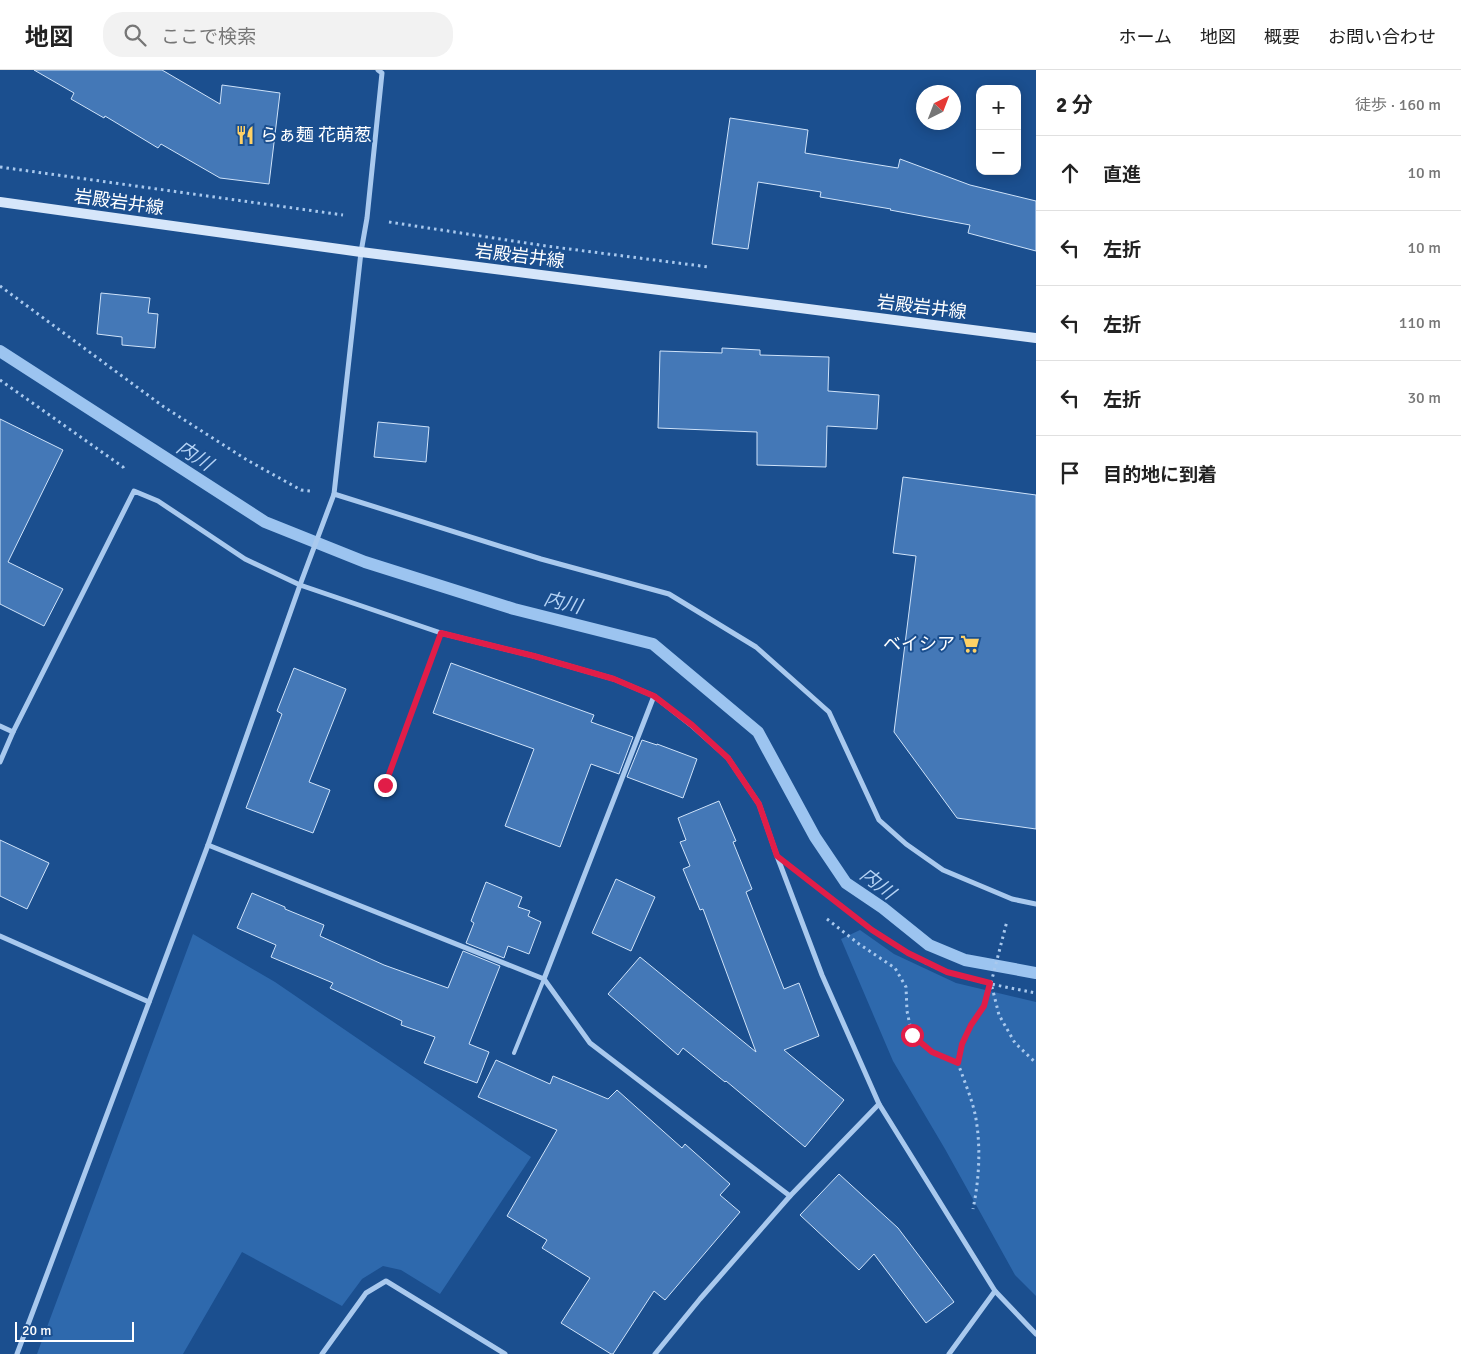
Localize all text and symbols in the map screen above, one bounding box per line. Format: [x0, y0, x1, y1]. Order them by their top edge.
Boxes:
search box [103, 12, 453, 57]
icon: search [121, 21, 149, 49]
text: 地図 [25, 22, 73, 52]
text: ここで検索 [161, 25, 256, 49]
text: ホーム [1119, 26, 1172, 48]
text: 地図 [1200, 26, 1236, 48]
text: 概要 [1264, 26, 1300, 48]
text: お問い合わせ [1328, 26, 1436, 48]
north arrow [916, 85, 961, 130]
map controls [976, 85, 1021, 175]
button: + [976, 85, 1021, 130]
text: 2 分 [1056, 92, 1093, 118]
text: 徒歩 · 160 m [1355, 95, 1441, 115]
restaurant icon: らぁ麺 花萌葱 [234, 124, 256, 146]
place label: らぁ麺 花萌葱 [260, 124, 372, 146]
button: − [976, 130, 1021, 175]
icon: ahead [1056, 159, 1084, 187]
text: 直進 [1103, 163, 1141, 187]
text: 10 m [1407, 163, 1441, 183]
street label: 岩殿岩井線 [73, 185, 165, 219]
icon: left [1056, 234, 1084, 262]
text: 左折 [1103, 238, 1141, 262]
text: 10 m [1407, 238, 1441, 258]
street label: 岩殿岩井線 [474, 240, 566, 272]
street label: 岩殿岩井線 [876, 291, 968, 323]
icon: left [1056, 309, 1084, 337]
text: 左折 [1103, 313, 1141, 337]
text: 110 m [1399, 313, 1441, 333]
icon: left [1056, 384, 1084, 412]
text: 左折 [1103, 388, 1141, 412]
text: 30 m [1407, 388, 1441, 408]
water label: 内川 [172, 435, 219, 477]
icon: arrive [1056, 459, 1084, 487]
text: 目的地に到着 [1103, 463, 1217, 487]
water label: 内川 [541, 587, 586, 620]
place label: ベイシア [883, 633, 955, 655]
supermarket icon: ベイシア [959, 633, 981, 655]
route end [374, 774, 397, 797]
water label: 内川 [855, 863, 901, 906]
route start [901, 1024, 924, 1047]
scale bar [15, 1319, 134, 1342]
text: 20 m [22, 1322, 51, 1339]

